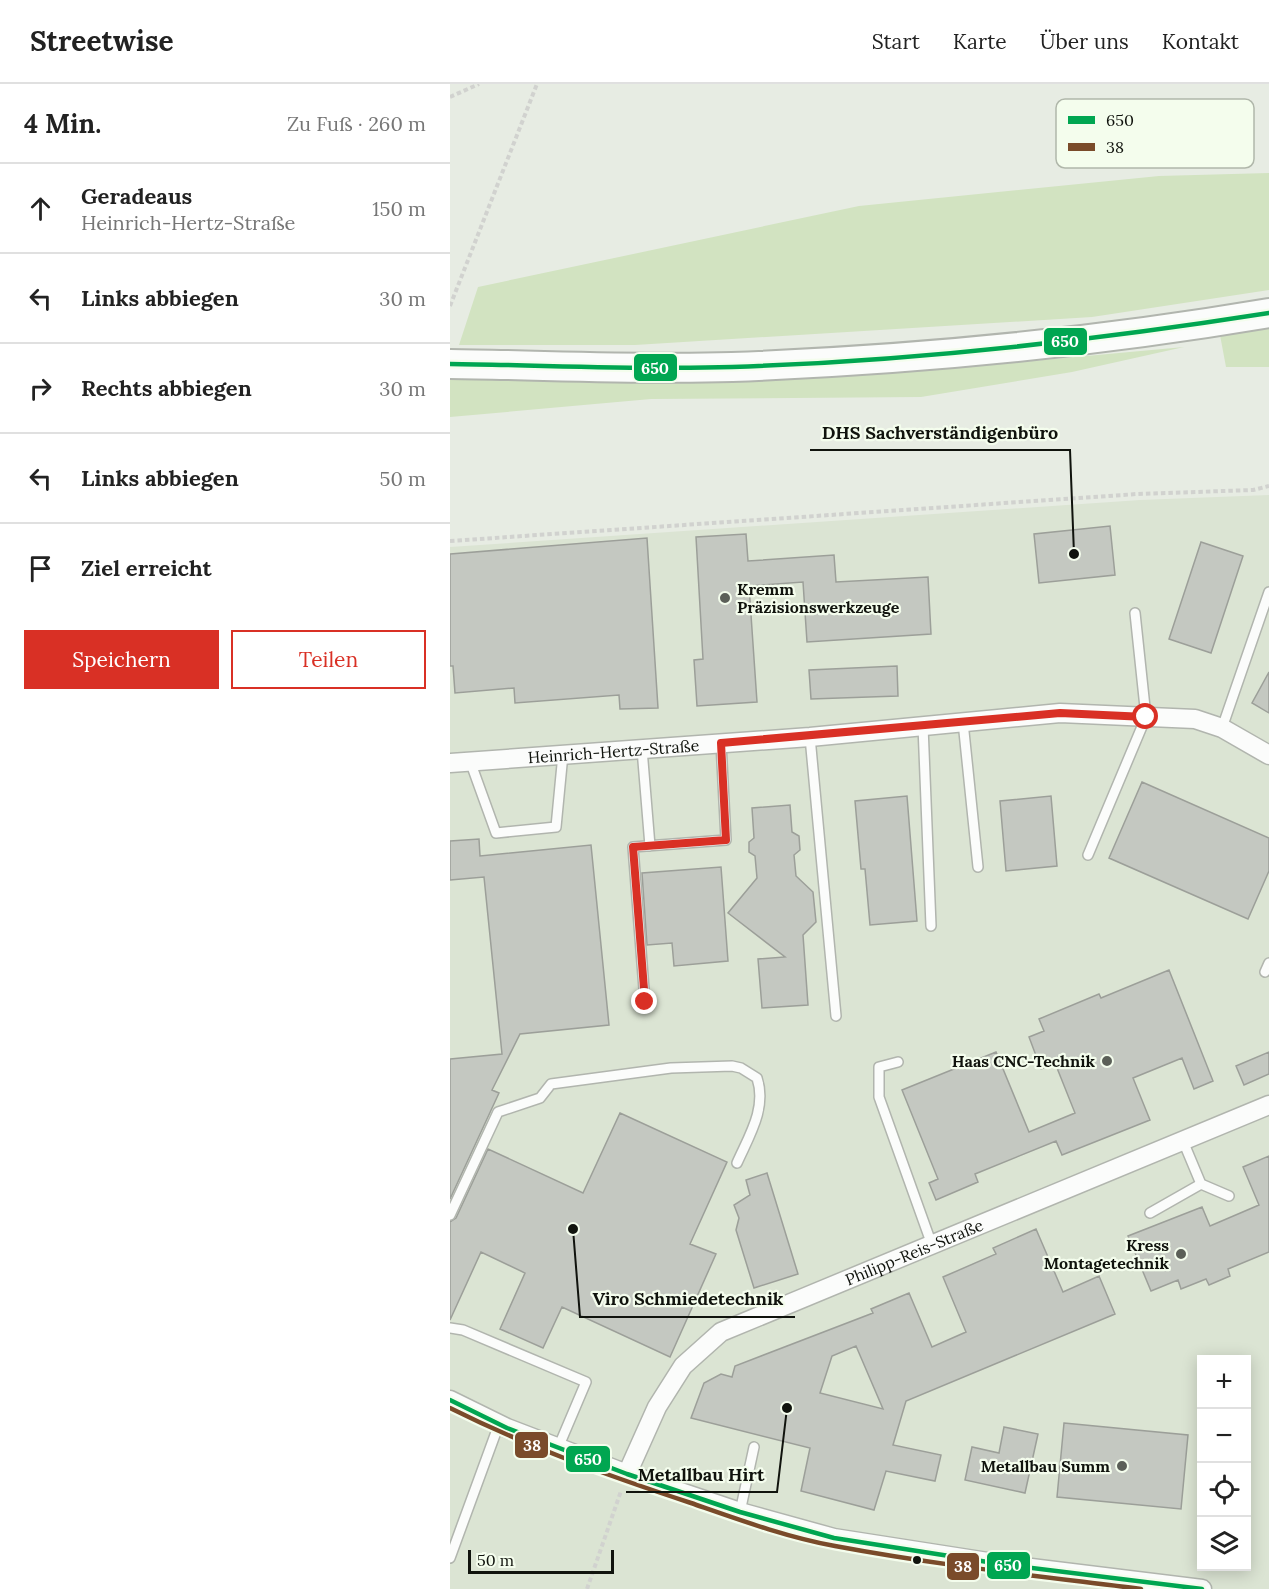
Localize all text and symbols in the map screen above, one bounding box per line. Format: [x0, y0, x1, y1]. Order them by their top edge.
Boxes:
text: Streetwise [30, 23, 174, 59]
text: Start [872, 28, 920, 55]
text: Karte [953, 28, 1007, 55]
text: Über uns [1040, 28, 1129, 55]
text: Kontakt [1162, 28, 1239, 55]
legend [1056, 99, 1254, 168]
text: 4 Min. [24, 107, 101, 140]
text: 650 [1106, 110, 1134, 130]
text: Zu Fuß · 260 m [287, 111, 426, 136]
text: 38 [1106, 137, 1124, 157]
text: Geradeaus [81, 182, 192, 210]
icon: ahead [24, 192, 57, 225]
text: 150 m [372, 196, 426, 221]
text: Heinrich-Hertz-Straße [81, 210, 295, 235]
icon: left [24, 282, 57, 315]
text: Links abbiegen [81, 284, 239, 312]
text: 30 m [379, 286, 426, 311]
line badge: 650 [1043, 327, 1088, 356]
text: 650 [1051, 331, 1079, 351]
line badge: 650 [633, 353, 678, 382]
text: 650 [641, 358, 669, 378]
icon: right [24, 372, 57, 405]
text: Rechts abbiegen [81, 374, 252, 402]
text: 30 m [379, 376, 426, 401]
callout: DHS Sachverständigenbüro [810, 414, 1070, 450]
text: DHS Sachverständigenbüro [822, 421, 1058, 444]
icon: left [24, 462, 57, 495]
text: Links abbiegen [81, 464, 239, 492]
text: 50 m [380, 466, 426, 491]
icon: arrive [24, 552, 57, 585]
text: Ziel erreicht [81, 554, 212, 582]
place label: Kremm Präzisionswerkzeuge [737, 579, 900, 617]
marker: Kremm Präzisionswerkzeuge [718, 591, 732, 605]
button: Speichern [24, 630, 219, 689]
button: Teilen [231, 630, 426, 689]
route start [1132, 703, 1158, 729]
street label: Heinrich-Hertz-Straße [527, 735, 700, 767]
route end [631, 988, 657, 1014]
place label: Haas CNC-Technik [952, 1051, 1095, 1071]
marker: Haas CNC-Technik [1100, 1054, 1114, 1068]
street label: Philipp-Reis-Straße [842, 1214, 986, 1289]
place label: Kress Montagetechnik [1044, 1235, 1169, 1273]
marker: Kress Montagetechnik [1174, 1247, 1188, 1261]
callout: Viro Schmiedetechnik [580, 1281, 795, 1317]
text: Viro Schmiedetechnik [592, 1287, 784, 1310]
map controls [1197, 1355, 1251, 1571]
button: + [1197, 1355, 1251, 1409]
button: − [1197, 1409, 1251, 1463]
line badge: 38 [514, 1431, 549, 1459]
text: 38 [523, 1435, 541, 1455]
line badge: 650 [565, 1445, 611, 1473]
text: 650 [574, 1449, 602, 1469]
callout: Metallbau Hirt [626, 1456, 777, 1492]
place label: Metallbau Summ [981, 1456, 1110, 1476]
marker: Metallbau Summ [1115, 1459, 1129, 1473]
text: Metallbau Hirt [638, 1463, 765, 1486]
button: locate [1197, 1463, 1251, 1517]
button: layers [1197, 1517, 1251, 1571]
scale bar [468, 1547, 614, 1574]
text: 50 m [477, 1550, 514, 1570]
line badge: 650 [986, 1551, 1031, 1580]
line badge: 38 [946, 1552, 980, 1581]
unlabelled marker [911, 1554, 923, 1566]
text: 650 [994, 1555, 1022, 1575]
text: 38 [954, 1556, 972, 1576]

